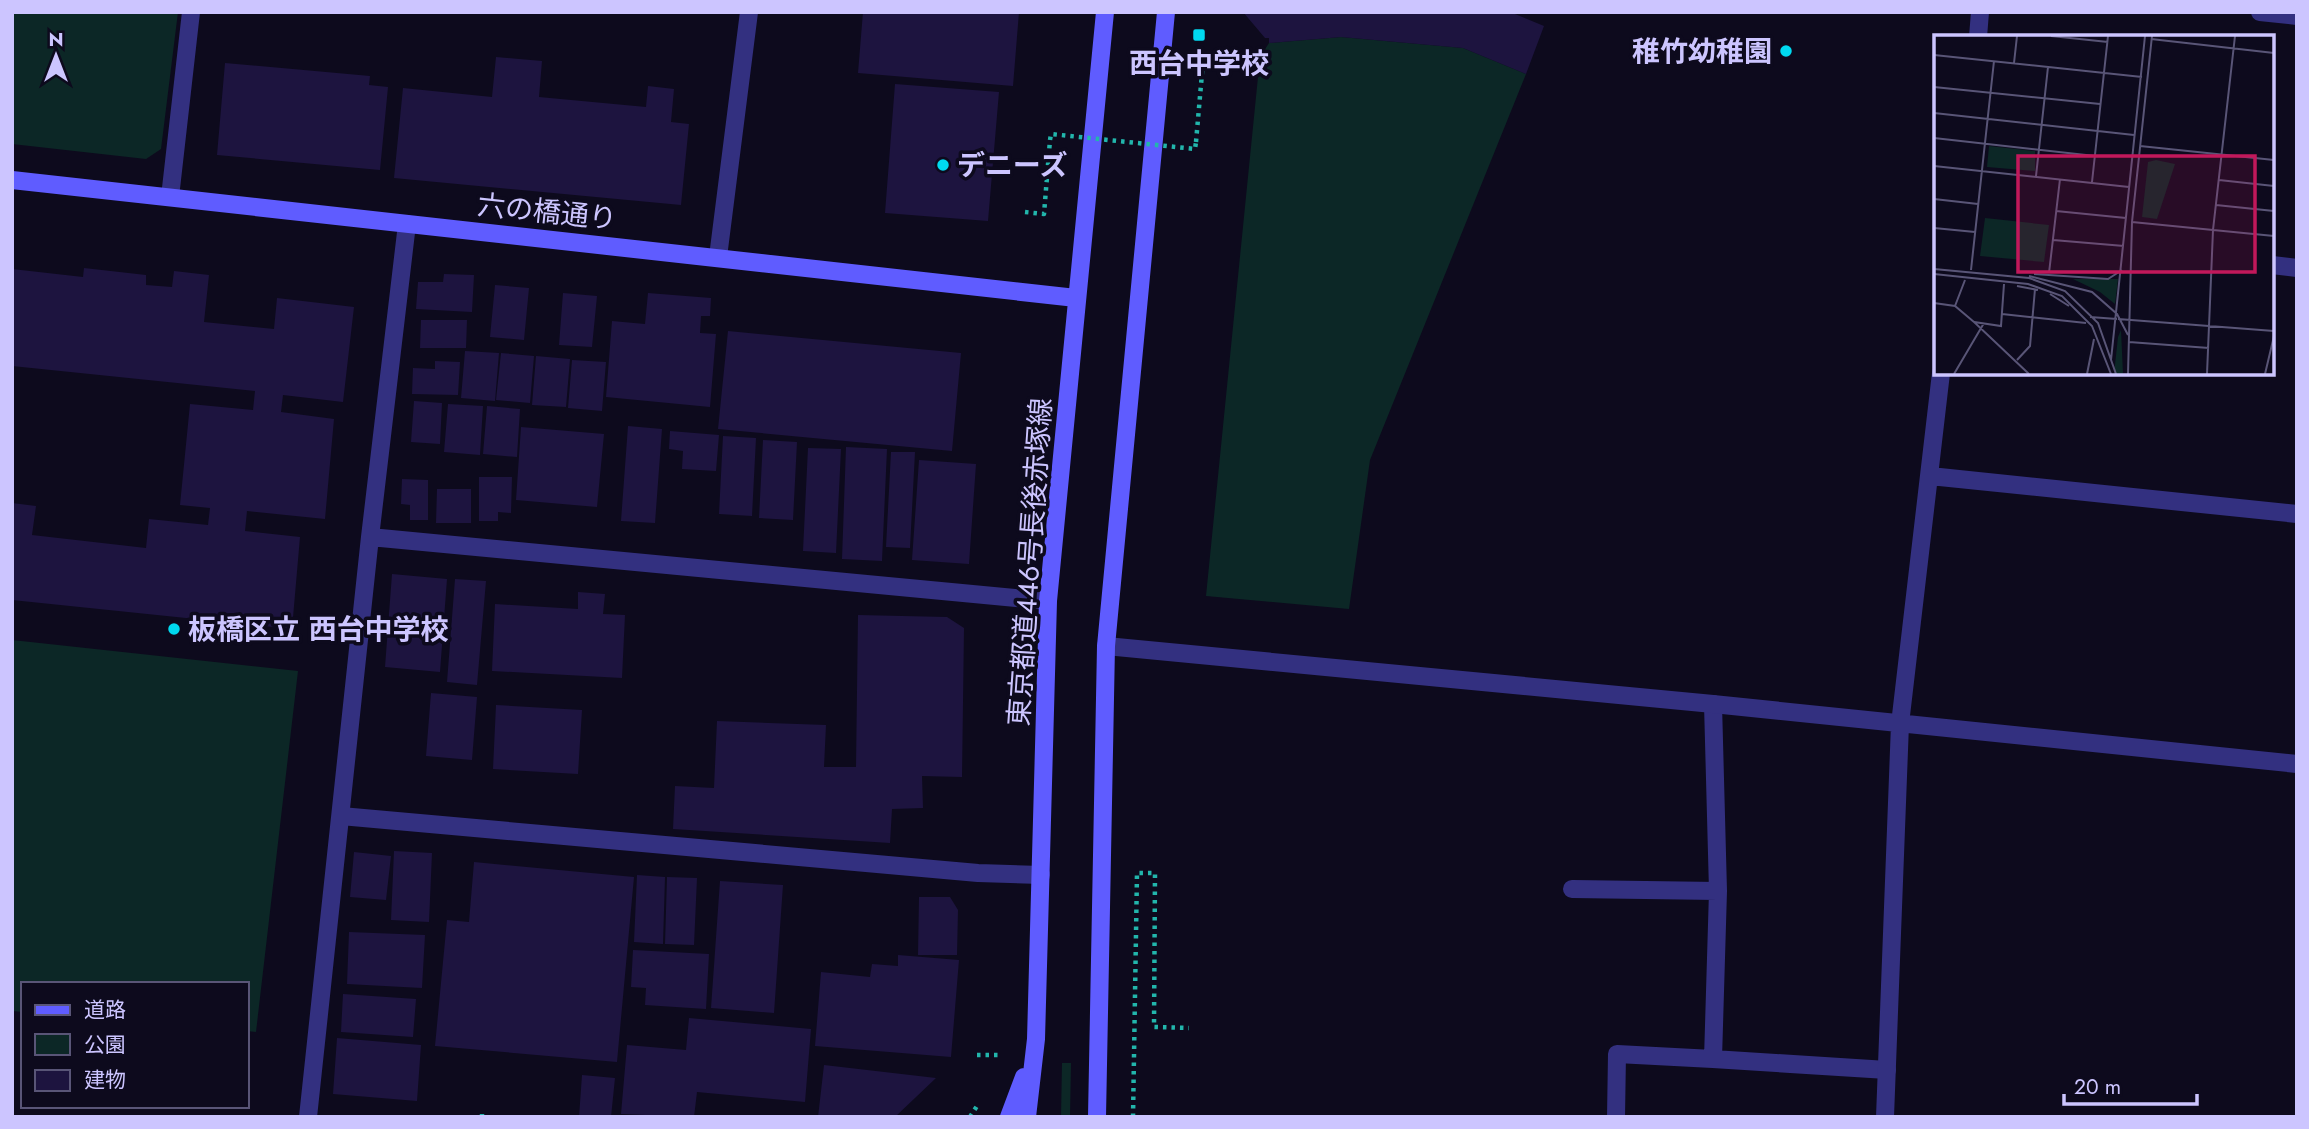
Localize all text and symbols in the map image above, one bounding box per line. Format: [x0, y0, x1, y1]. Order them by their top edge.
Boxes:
north arrow [21, 21, 91, 91]
text: N [48, 26, 64, 53]
marker: 西台中学校 [1191, 27, 1207, 43]
place label: 稚竹幼稚園 [1632, 31, 1772, 72]
inset map [1934, 35, 2274, 374]
place label: 西台中学校 [1129, 43, 1269, 84]
marker: 稚竹幼稚園 [1778, 43, 1794, 59]
place label: デニーズ [957, 145, 1068, 186]
marker: デニーズ [935, 157, 951, 173]
street label: 六の橋通り [475, 184, 619, 240]
street label: 東京都道446号長後赤塚線 [998, 397, 1062, 727]
place label: 板橋区立 西台中学校 [188, 609, 448, 650]
marker: 板橋区立 西台中学校 [166, 621, 182, 637]
legend [21, 982, 248, 1108]
text: 道路 [84, 995, 126, 1025]
text: 公園 [84, 1030, 126, 1060]
scale bar [2064, 1062, 2197, 1106]
text: 建物 [84, 1065, 126, 1095]
text: 20 m [2074, 1072, 2121, 1102]

